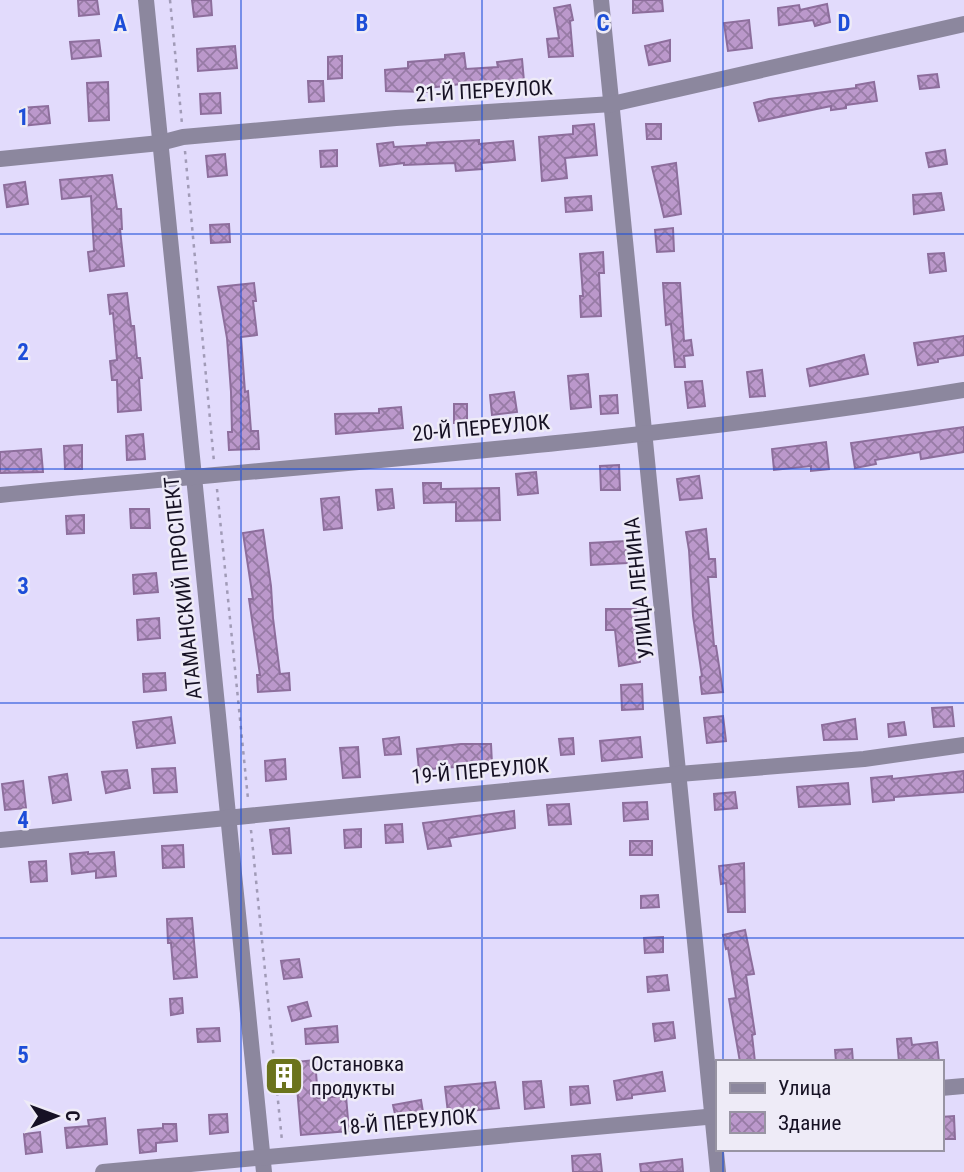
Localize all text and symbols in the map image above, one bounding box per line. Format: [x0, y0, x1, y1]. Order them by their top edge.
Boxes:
text: A [113, 10, 127, 37]
text: B [356, 10, 368, 37]
text: C [596, 10, 610, 37]
text: D [838, 10, 851, 37]
street label: 21-Й ПЕРЕУЛОК [415, 75, 554, 107]
text: 1 [17, 104, 29, 131]
text: 2 [17, 339, 29, 366]
street label: 20-Й ПЕРЕУЛОК [411, 410, 551, 446]
street label: АТАМАНСКИЙ ПРОСПЕКТ [159, 475, 207, 701]
street label: УЛИЦА ЛЕНИНА [620, 516, 658, 660]
text: 3 [17, 573, 29, 600]
street label: 19-Й ПЕРЕУЛОК [410, 753, 550, 789]
text: 4 [17, 807, 29, 834]
text: 5 [17, 1042, 29, 1069]
place label: Остановка продукты [311, 1052, 404, 1100]
building icon: Остановка продукты [263, 1055, 305, 1097]
legend [716, 1060, 943, 1151]
text: Улица [778, 1076, 831, 1100]
north arrow [21, 1081, 91, 1151]
street label: 18-Й ПЕРЕУЛОК [338, 1104, 478, 1140]
text: С [61, 1110, 84, 1121]
text: Здание [778, 1111, 842, 1135]

